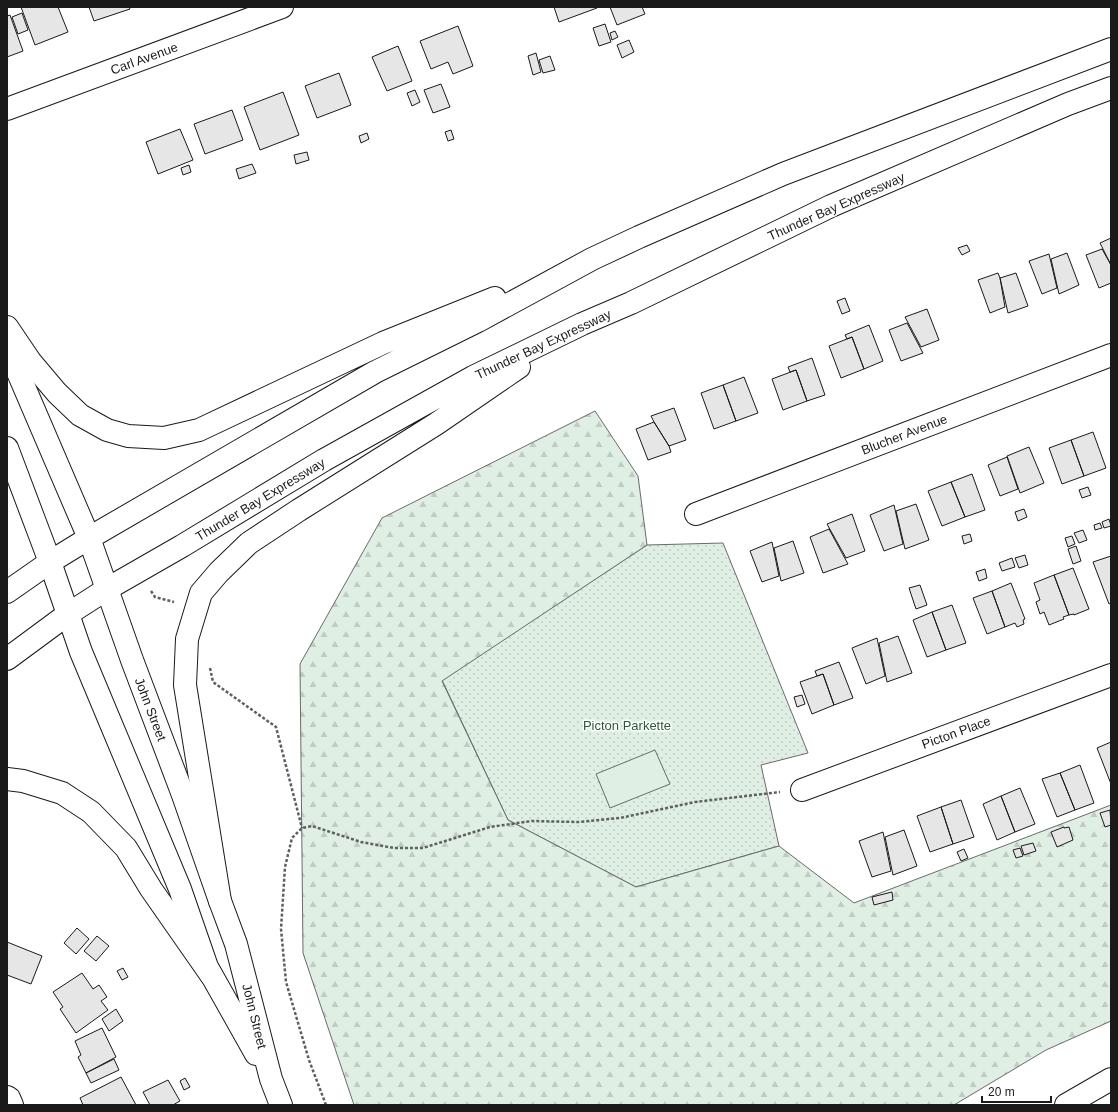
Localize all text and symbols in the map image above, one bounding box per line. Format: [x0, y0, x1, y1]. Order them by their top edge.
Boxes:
street label: Carl Avenue [108, 39, 180, 78]
street label: Thunder Bay Expressway [765, 169, 907, 243]
street label: Thunder Bay Expressway [473, 306, 614, 383]
street label: Blucher Avenue [859, 411, 949, 458]
street label: Thunder Bay Expressway [193, 455, 328, 544]
street label: John Street [132, 675, 170, 743]
street label: Picton Place [920, 713, 993, 752]
park label: Picton Parkette [583, 718, 671, 733]
street label: John Street [239, 982, 270, 1051]
scale bar [982, 1078, 1051, 1104]
text: 20 m [988, 1085, 1015, 1099]

